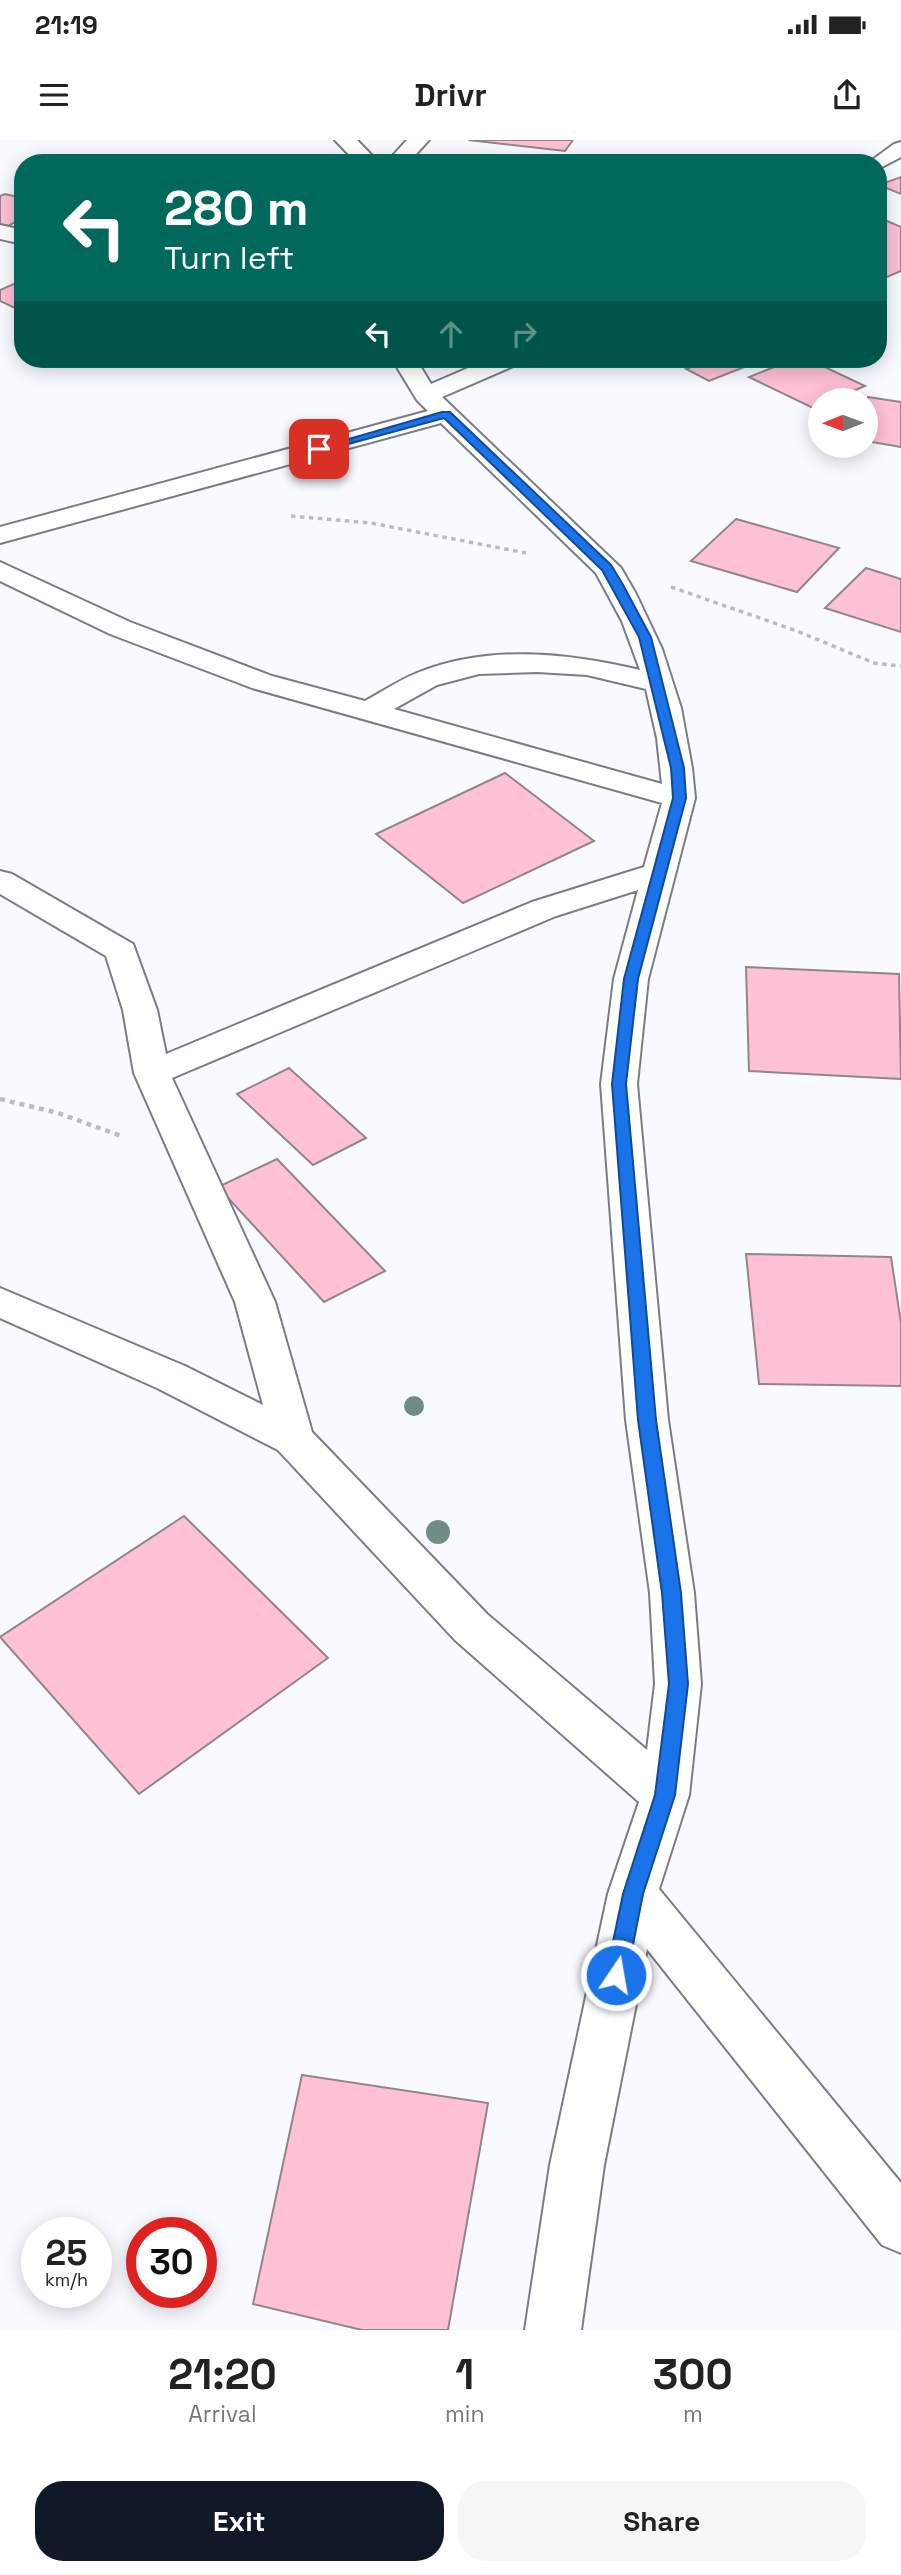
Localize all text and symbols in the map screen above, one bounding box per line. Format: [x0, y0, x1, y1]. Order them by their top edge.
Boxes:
text: 21:19 [35, 8, 98, 42]
text: Drivr [414, 75, 487, 115]
icon: menu [35, 76, 73, 114]
icon: share [828, 76, 866, 114]
text: 280 m [164, 177, 309, 239]
icon: left [49, 182, 140, 273]
text: Turn left [164, 238, 294, 278]
icon: left [359, 315, 397, 353]
icon: ahead [432, 315, 470, 353]
icon: right [505, 315, 543, 353]
north arrow [808, 388, 878, 458]
map controls [808, 388, 878, 458]
pin [289, 419, 349, 479]
icon: arrive [300, 430, 338, 468]
position arrow [579, 1938, 653, 2012]
speed limit sign: 30 [126, 2217, 217, 2308]
text: 25 [46, 2231, 87, 2275]
text: km/h [45, 2268, 88, 2291]
text: 21:20 [168, 2348, 277, 2401]
text: 1 [455, 2348, 474, 2401]
text: 300 [653, 2348, 733, 2401]
text: Arrival [188, 2399, 257, 2429]
text: min [445, 2399, 485, 2429]
text: m [683, 2399, 703, 2429]
button: Exit [35, 2481, 444, 2561]
button: Share [458, 2481, 866, 2561]

